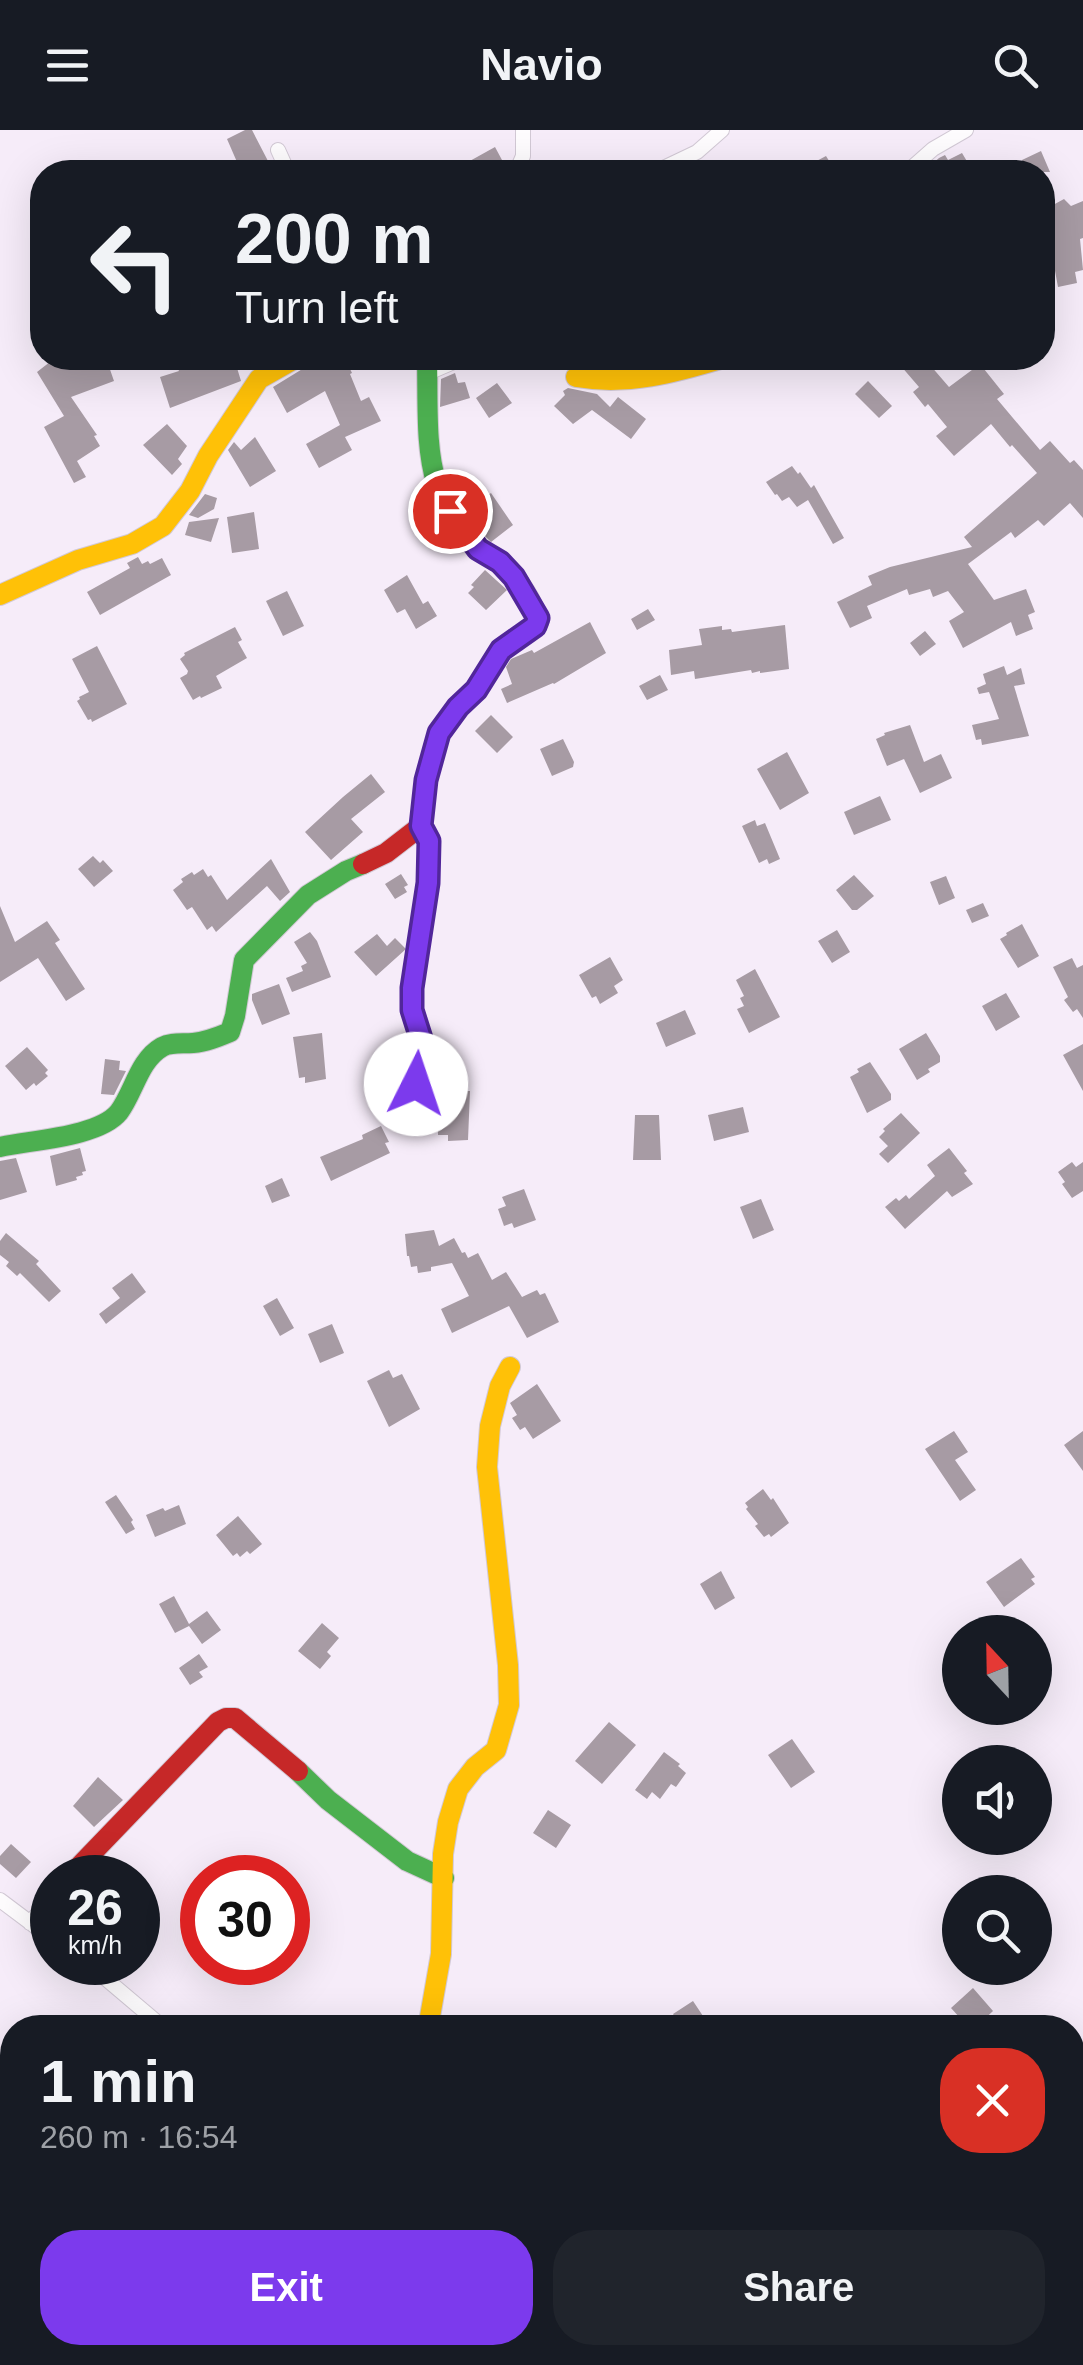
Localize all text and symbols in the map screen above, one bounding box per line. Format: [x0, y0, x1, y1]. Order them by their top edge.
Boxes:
icon: menu [40, 38, 95, 93]
icon: search [988, 38, 1043, 93]
text: Navio [480, 39, 603, 90]
icon: left [70, 200, 200, 330]
text: 200 m [235, 200, 433, 278]
text: Turn left [235, 282, 398, 333]
pin [408, 469, 493, 554]
icon: arrive [423, 484, 478, 539]
position arrow [364, 1032, 468, 1136]
north arrow [942, 1615, 1052, 1725]
map controls [942, 1615, 1052, 1985]
button: sound [942, 1745, 1052, 1855]
speed limit sign: 30 [180, 1855, 310, 1985]
button: search [942, 1875, 1052, 1985]
text: 26 [67, 1880, 123, 1936]
text: km/h [68, 1931, 122, 1959]
text: 1 min [40, 2048, 197, 2115]
button: close [940, 2048, 1045, 2153]
text: 260 m · 16:54 [40, 2119, 237, 2155]
button: Exit [40, 2230, 533, 2345]
button: Share [553, 2230, 1045, 2345]

